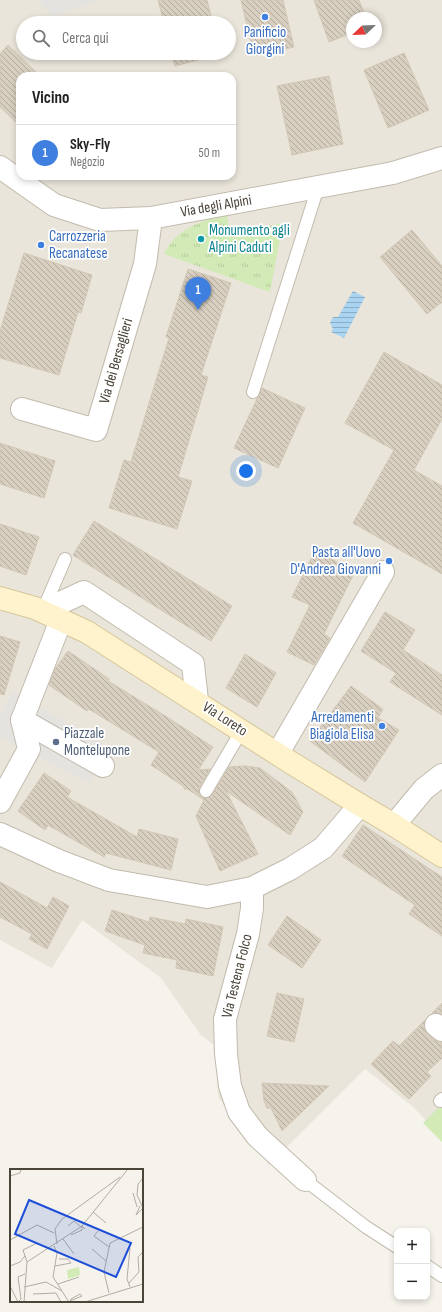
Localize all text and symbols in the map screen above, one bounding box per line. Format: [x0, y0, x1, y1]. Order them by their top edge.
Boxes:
marker: Panificio Giorgini [260, 12, 270, 22]
north arrow [346, 12, 382, 48]
search box [16, 16, 236, 60]
place label: Panificio Giorgini [244, 23, 286, 59]
icon: search [30, 27, 52, 49]
text: Cerca qui [62, 29, 109, 48]
text: Vicino [32, 88, 69, 108]
text: Sky-Fly [70, 135, 110, 154]
text: 1 [42, 145, 48, 161]
text: 50 m [199, 145, 220, 161]
text: Negozio [70, 154, 105, 170]
street label: Via degli Alpini [179, 190, 253, 222]
place label: Monumento agli Alpini Caduti [208, 221, 290, 257]
place label: Carrozzeria Recanatese [49, 227, 107, 263]
marker: Monumento agli Alpini Caduti [196, 234, 206, 244]
marker: Carrozzeria Recanatese [36, 240, 46, 250]
pin: 1 [185, 277, 211, 310]
street label: Via dei Bersaglieri [95, 316, 137, 406]
your location [236, 461, 256, 481]
place label: Pasta all'Uovo D'Andrea Giovanni [290, 543, 381, 579]
marker: Pasta all'Uovo D'Andrea Giovanni [384, 556, 394, 566]
street label: Via Loreto [199, 697, 251, 741]
place label: Arredamenti Biagiola Elisa [310, 708, 374, 744]
marker: Arredamenti Biagiola Elisa [377, 721, 387, 731]
place label: Piazzale Montelupone [64, 724, 130, 760]
marker: Piazzale Montelupone [51, 737, 61, 747]
street label: Via Testena Folco [217, 932, 257, 1020]
inset map [10, 1169, 143, 1302]
map controls [394, 1228, 430, 1300]
button: + [394, 1228, 430, 1264]
button: − [394, 1264, 430, 1300]

